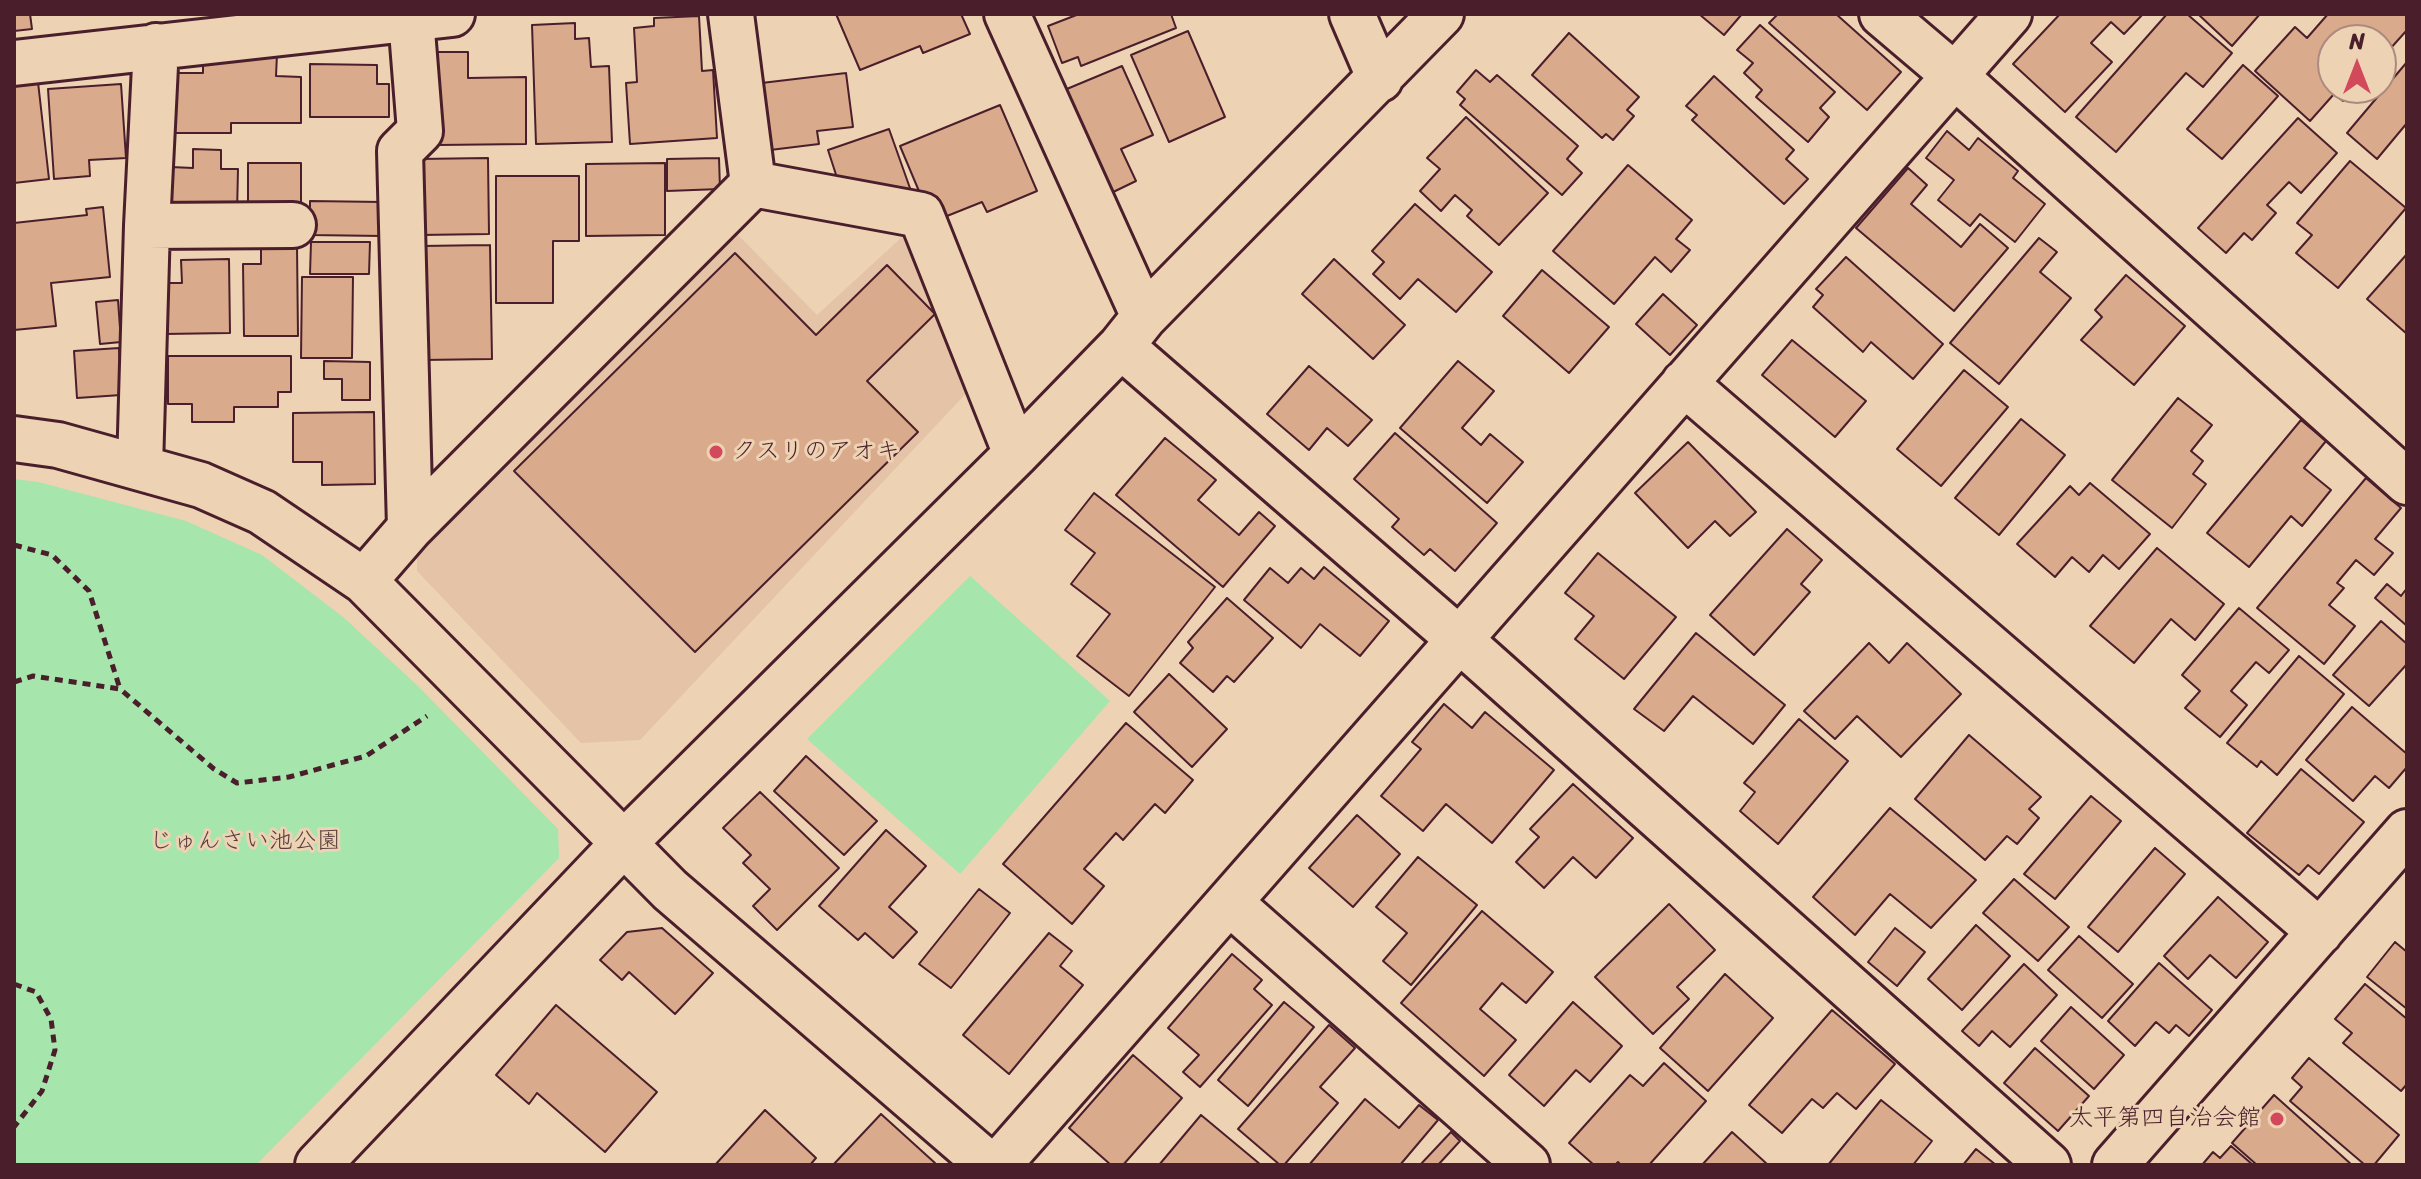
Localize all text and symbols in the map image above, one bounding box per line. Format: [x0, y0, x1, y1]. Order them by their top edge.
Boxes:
text: N [2349, 22, 2365, 61]
north arrow [2317, 24, 2397, 104]
place label: クスリのアオキ [732, 438, 900, 466]
marker: クスリのアオキ [707, 443, 725, 461]
park label: じゅんさい池公園 [149, 828, 341, 856]
place label: 太平第四自治会館 [2069, 1105, 2261, 1133]
marker: 太平第四自治会館 [2268, 1110, 2286, 1128]

